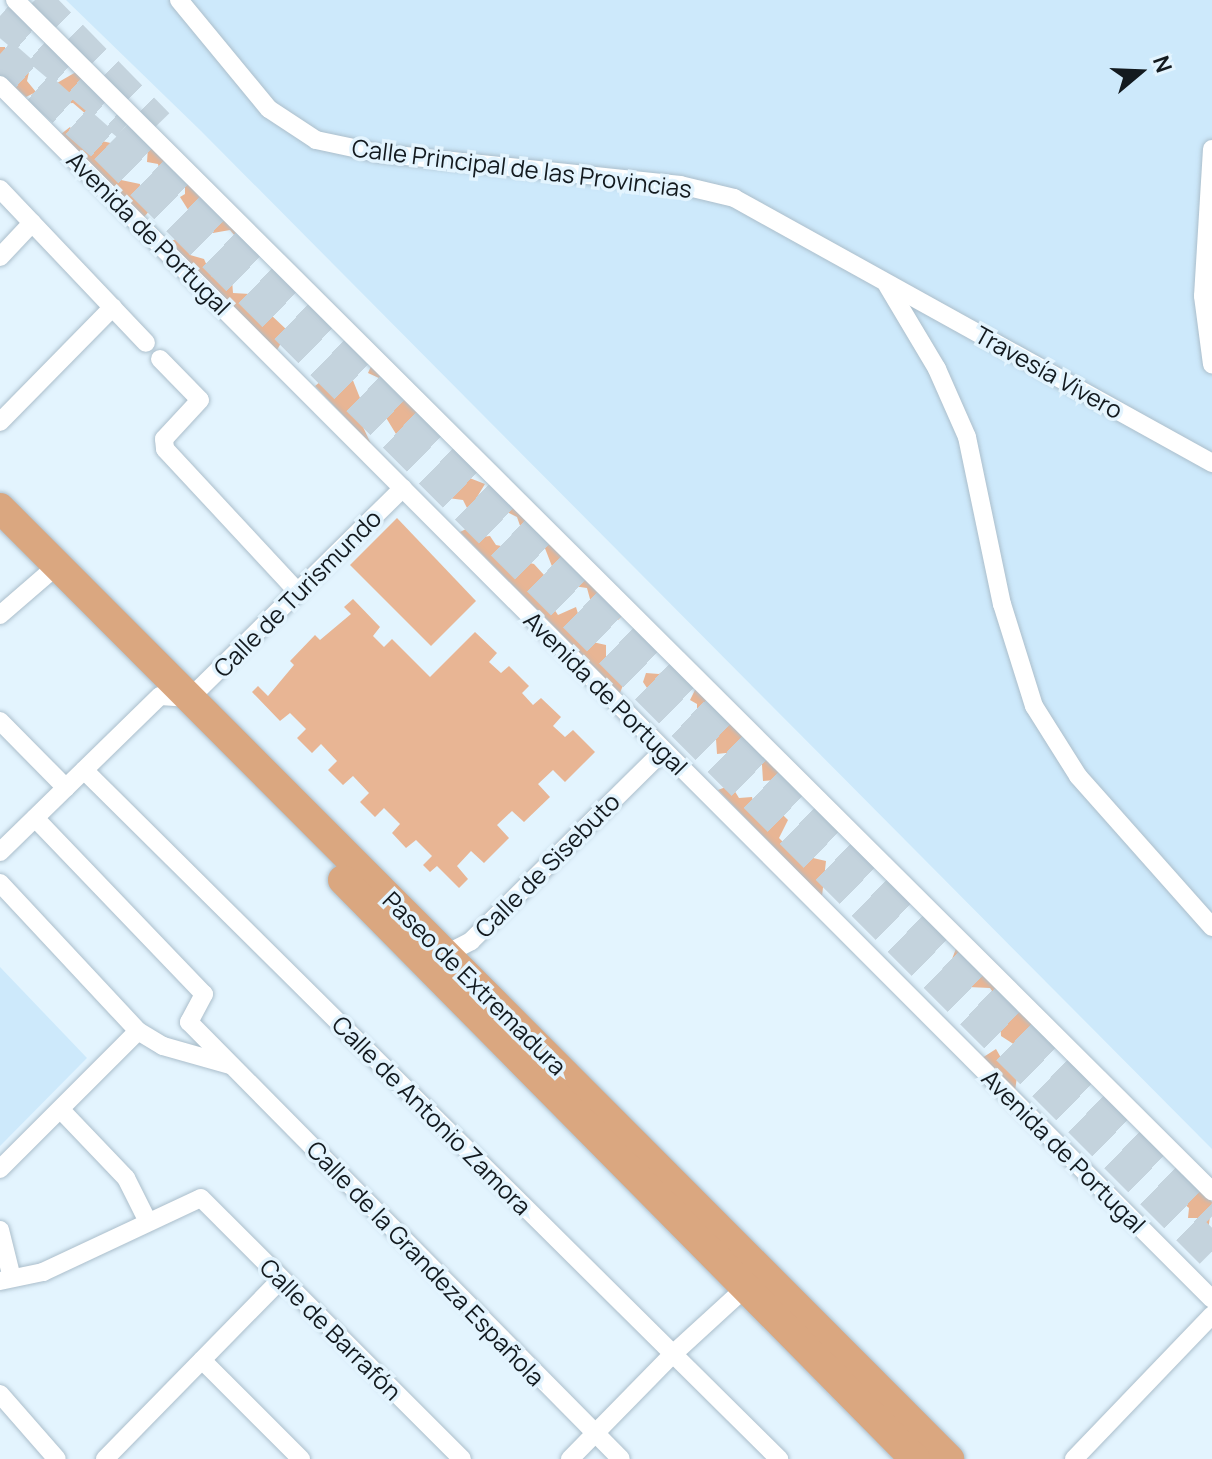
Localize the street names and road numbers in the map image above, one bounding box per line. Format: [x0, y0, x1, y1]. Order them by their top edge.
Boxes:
street label: Calle Principal de las Provincias [350, 133, 694, 203]
street label: Avenida de Portugal [61, 145, 237, 321]
street label: Travesía Vivero [970, 320, 1128, 424]
street label: Calle de Turismundo [207, 503, 387, 683]
street label: Avenida de Portugal [518, 605, 694, 781]
street label: Calle de Sisebuto [469, 787, 625, 943]
street label: Paseo de Extremadura [377, 885, 573, 1081]
street label: Calle de Antonio Zamora [327, 1010, 537, 1220]
street label: Avenida de Portugal [976, 1063, 1152, 1239]
street label: Calle de la Grandeza Española [301, 1134, 551, 1392]
street label: Calle de Barrafón [254, 1252, 408, 1406]

